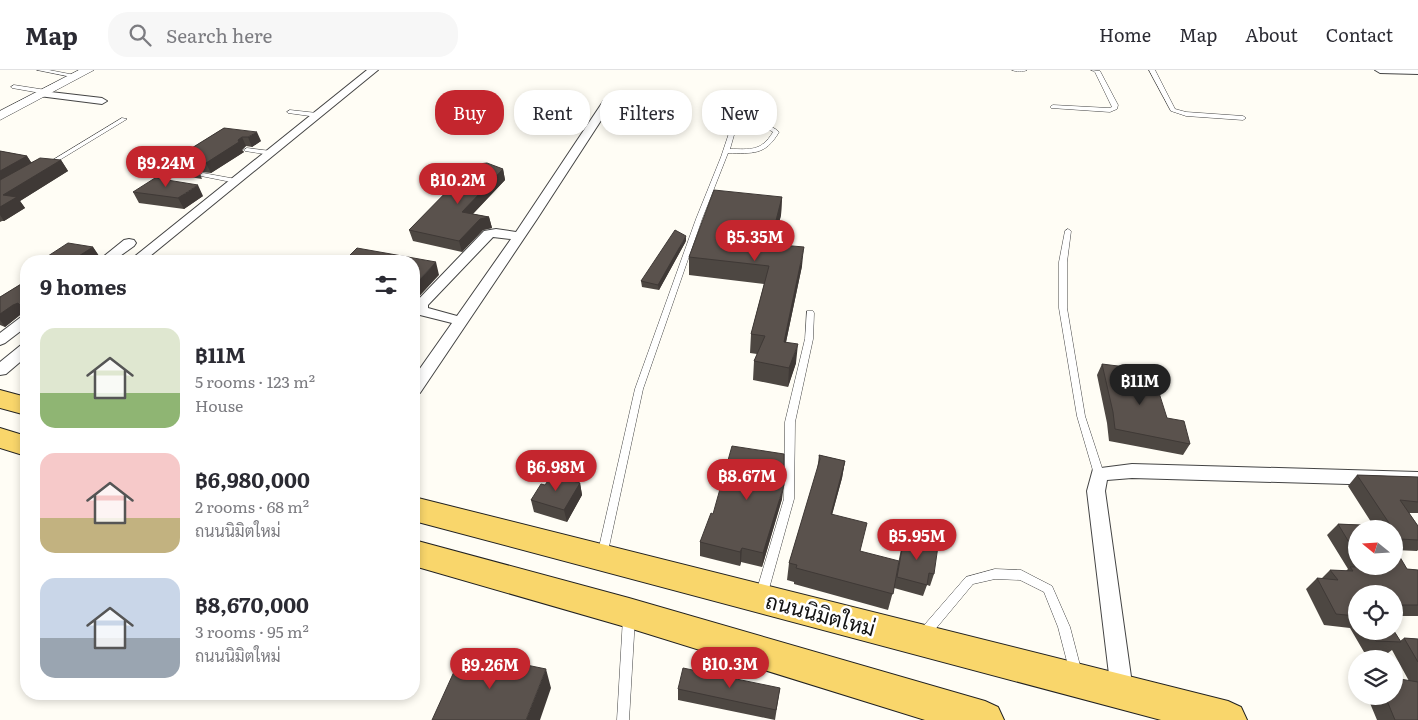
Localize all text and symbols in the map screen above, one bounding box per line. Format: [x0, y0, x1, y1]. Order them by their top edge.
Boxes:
search box [108, 12, 458, 57]
text: Map [25, 17, 78, 52]
icon: search [126, 21, 154, 49]
text: Search here [166, 21, 272, 49]
text: Home [1099, 21, 1151, 48]
text: Map [1179, 21, 1217, 48]
text: About [1245, 21, 1298, 48]
text: Contact [1326, 21, 1393, 48]
chip: Buy [435, 90, 504, 135]
chip: Rent [514, 90, 590, 135]
chip: Filters [600, 90, 692, 135]
chip: New [702, 90, 777, 135]
pin: ฿9.24M [125, 146, 207, 188]
text: ฿9.24M [137, 150, 195, 174]
pin: ฿10.2M [417, 162, 499, 205]
text: ฿10.2M [430, 167, 486, 191]
pin: ฿5.35M [714, 220, 796, 262]
text: ฿5.35M [727, 224, 783, 248]
text: 9 homes [40, 270, 127, 301]
icon: filters [372, 271, 400, 299]
text: ฿11M [195, 338, 246, 369]
icon: home [80, 348, 140, 408]
pin: ฿11M [1110, 364, 1170, 406]
text: ฿11M [1121, 368, 1159, 392]
text: 5 rooms · 123 m² [195, 369, 315, 393]
text: House [195, 393, 243, 417]
pin: ฿6.98M [515, 450, 597, 492]
text: ฿6.98M [527, 454, 585, 478]
pin: ฿8.67M [706, 458, 788, 501]
text: ฿6,980,000 [195, 463, 310, 494]
text: ฿8.67M [718, 463, 776, 487]
icon: home [80, 473, 140, 533]
text: 2 rooms · 68 m² [195, 494, 309, 518]
text: ถนนนิมิตใหม่ [195, 518, 280, 542]
pin: ฿5.95M [876, 518, 958, 561]
north arrow [1348, 520, 1402, 575]
map controls [1348, 520, 1403, 705]
text: ฿5.95M [888, 523, 946, 547]
street label: ถนนนิมิตใหม่ [763, 584, 879, 642]
button: locate [1348, 585, 1403, 640]
text: ฿8,670,000 [195, 588, 309, 619]
icon: home [80, 598, 140, 658]
text: 3 rooms · 95 m² [195, 619, 309, 643]
text: ถนนนิมิตใหม่ [195, 643, 280, 667]
pin: ฿10.3M [689, 646, 771, 689]
pin: ฿9.26M [449, 648, 531, 690]
button: layers [1348, 650, 1403, 705]
text: ฿10.3M [702, 651, 758, 675]
text: ฿9.26M [461, 652, 519, 676]

